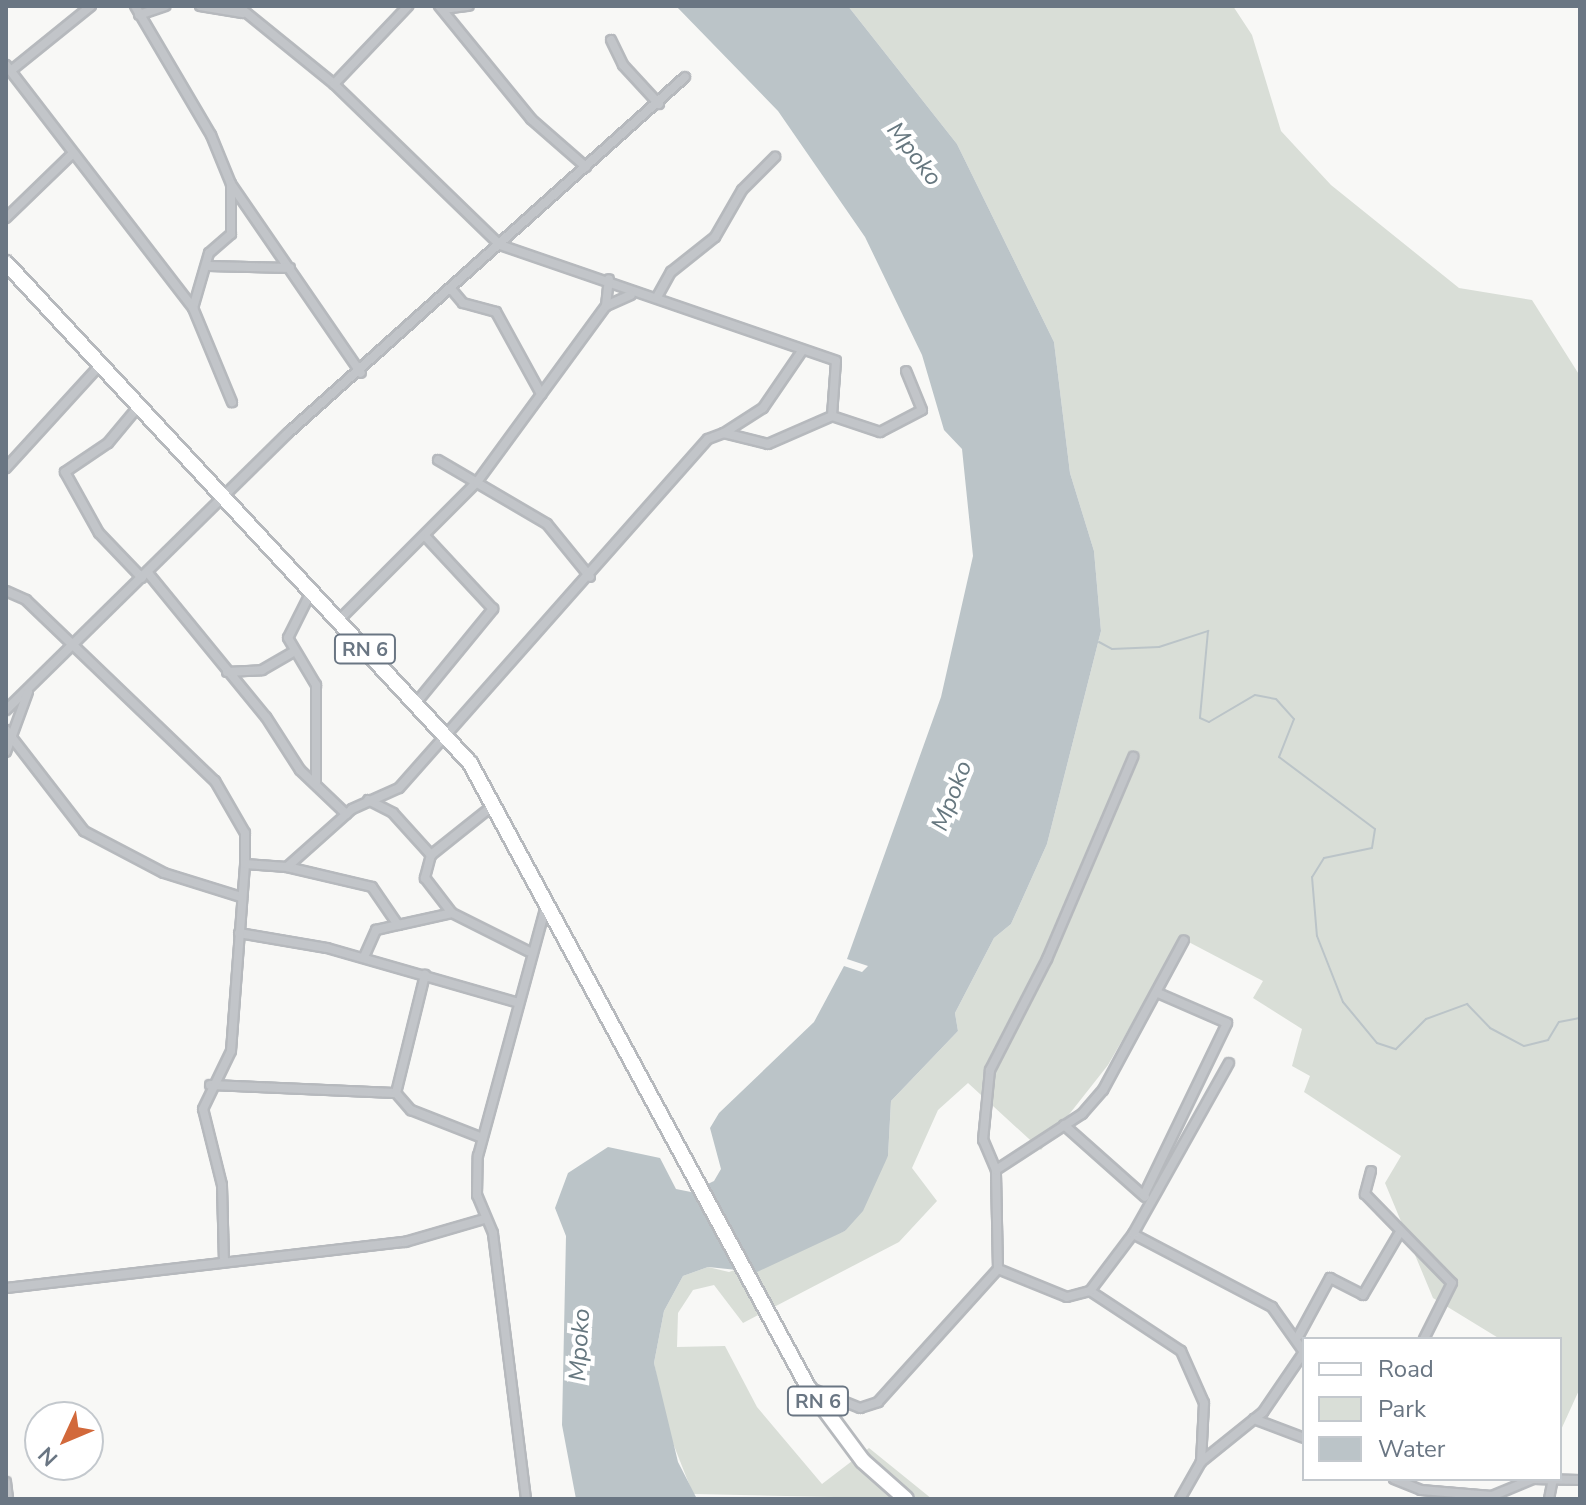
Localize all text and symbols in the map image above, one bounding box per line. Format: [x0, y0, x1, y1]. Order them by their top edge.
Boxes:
water label: Mpoko [880, 116, 948, 192]
road number: RN 6 [333, 633, 397, 665]
water label: Mpoko [925, 757, 979, 835]
water label: Mpoko [564, 1308, 596, 1382]
legend [1302, 1337, 1562, 1481]
text: Road [1378, 1353, 1434, 1385]
road number: RN 6 [786, 1385, 850, 1417]
text: Park [1378, 1393, 1426, 1425]
north arrow [24, 1401, 104, 1481]
text: Water [1378, 1433, 1445, 1465]
text: N [32, 1440, 65, 1473]

